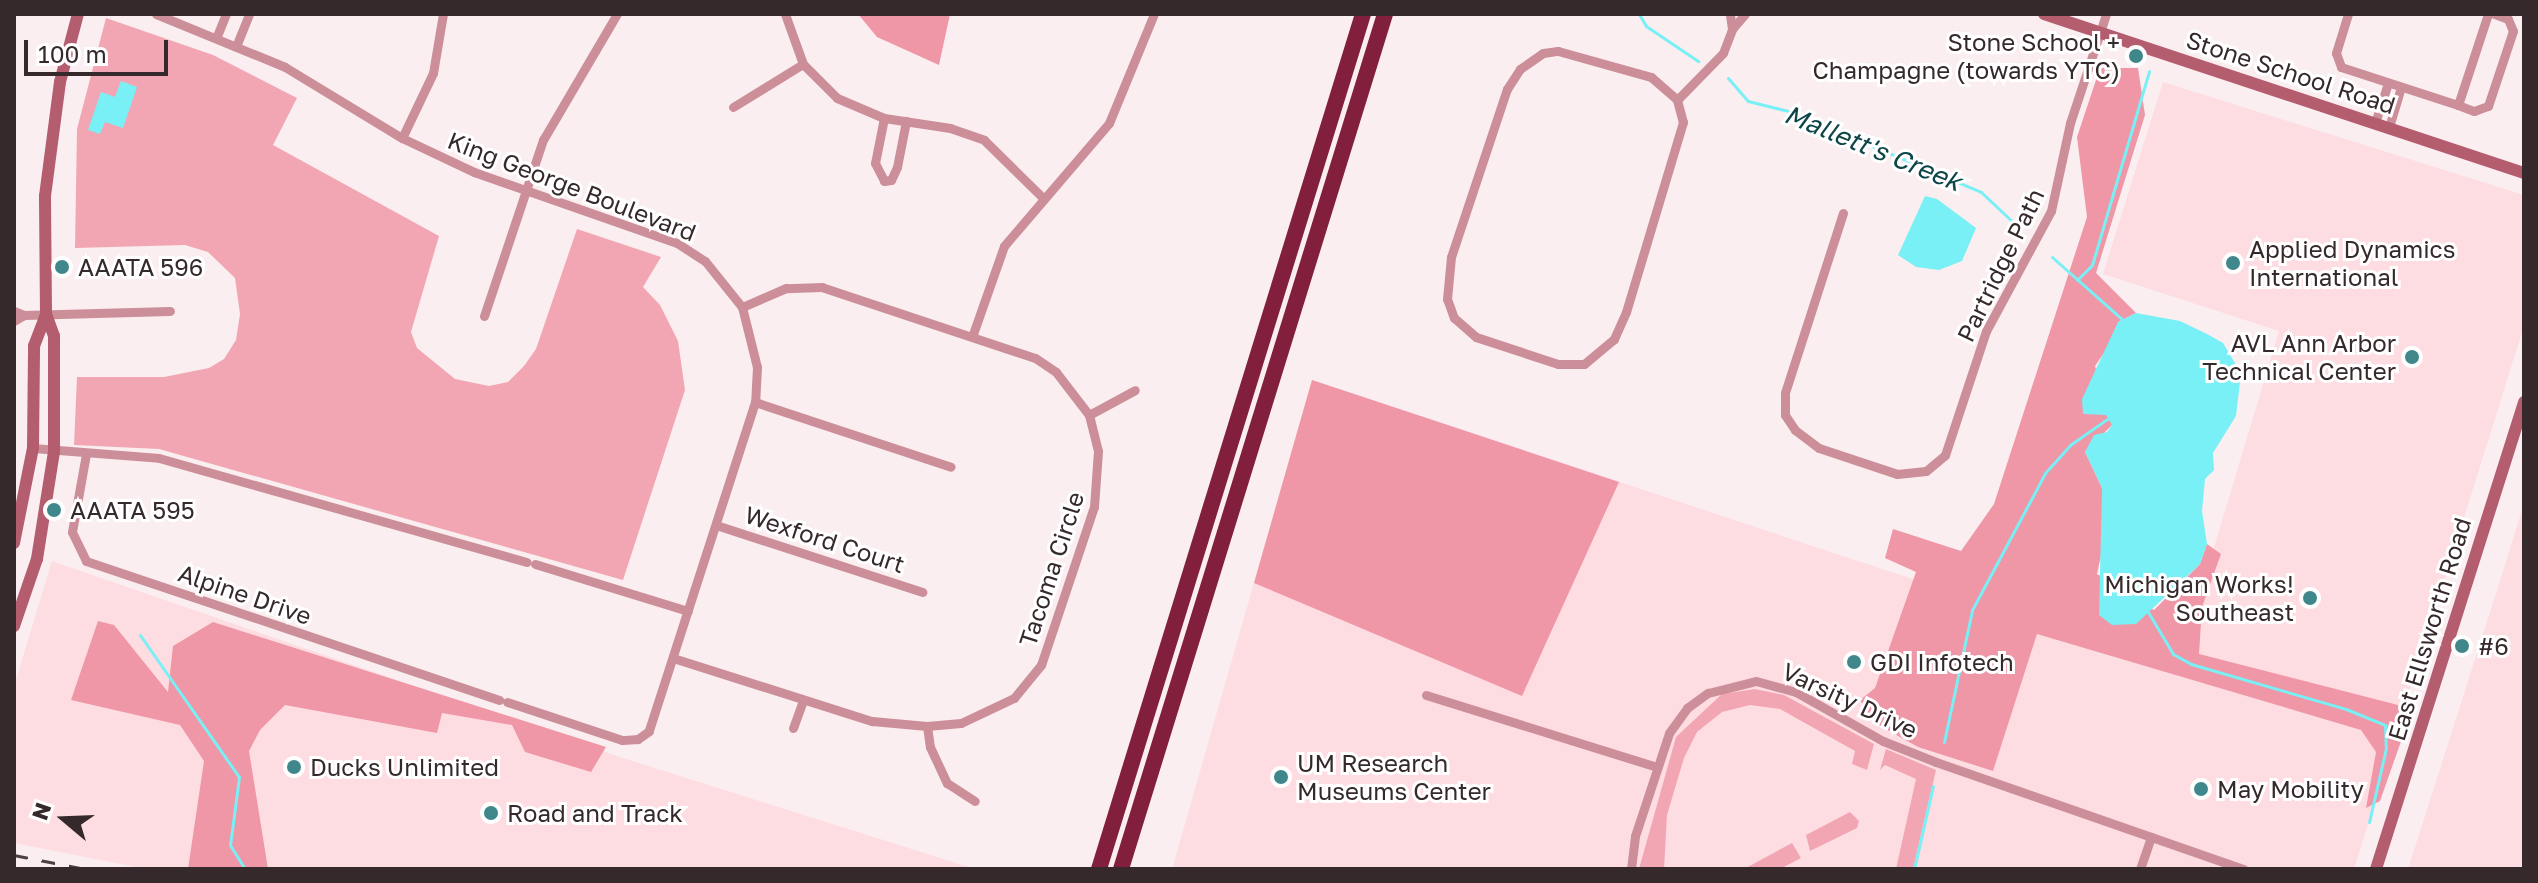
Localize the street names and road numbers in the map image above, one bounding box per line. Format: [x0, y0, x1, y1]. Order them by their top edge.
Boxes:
street label: Stone School Road [2183, 25, 2399, 119]
street label: King George Boulevard [444, 125, 700, 247]
street label: Partridge Path [1950, 184, 2050, 346]
street label: Tacoma Circle [1012, 488, 1090, 650]
street label: Wexford Court [742, 500, 908, 578]
street label: East Ellsworth Road [2381, 514, 2477, 744]
street label: Alpine Drive [175, 558, 315, 630]
street label: Varsity Drive [1778, 656, 1922, 744]

